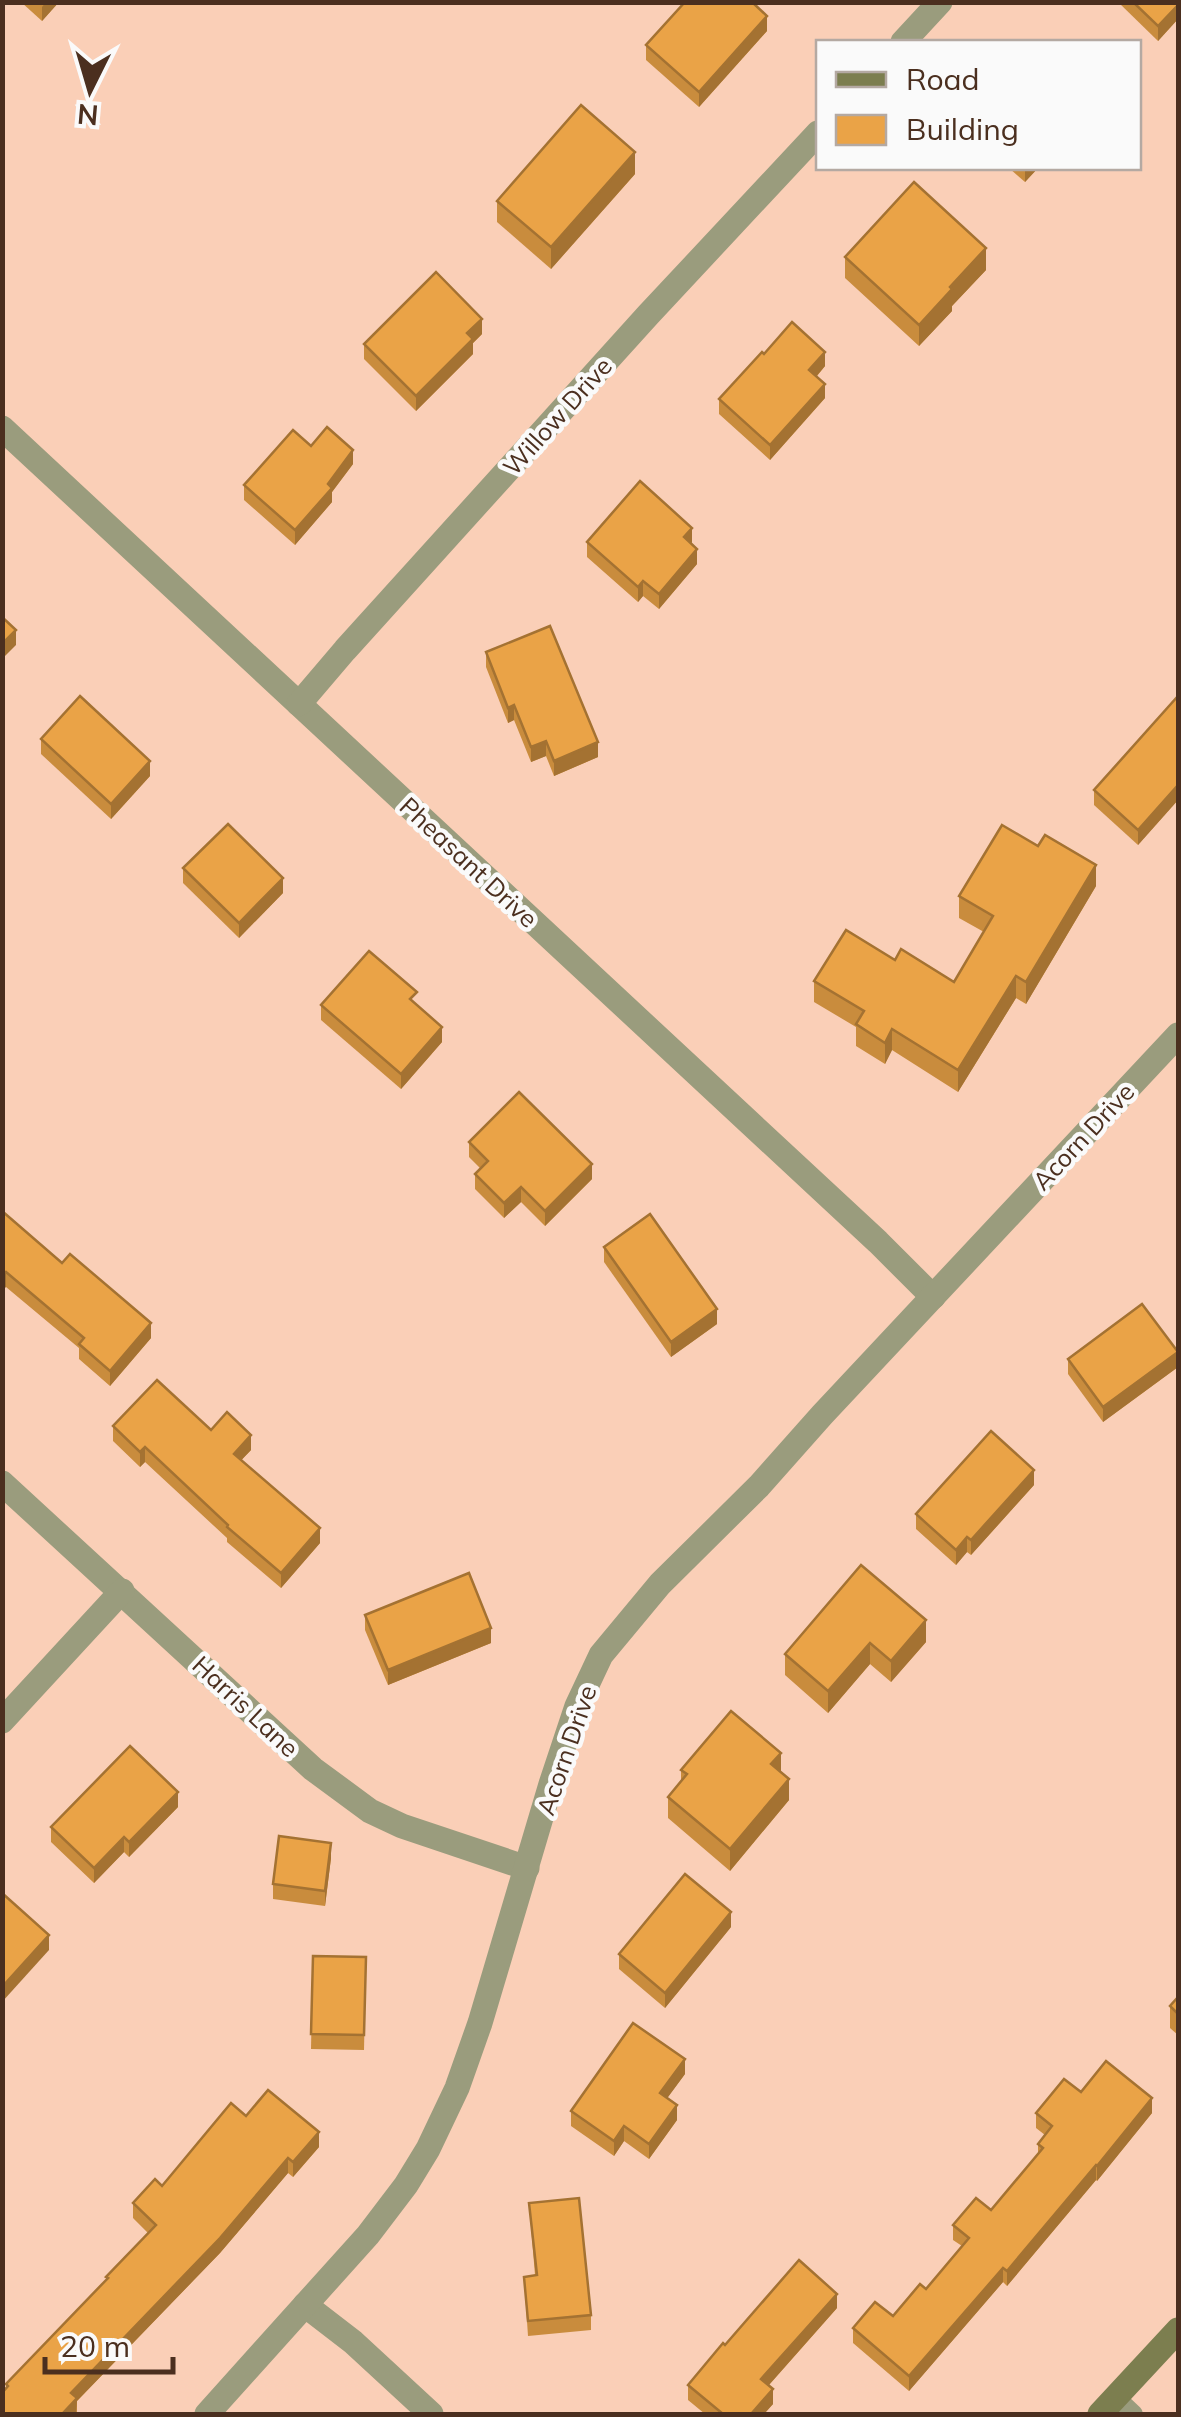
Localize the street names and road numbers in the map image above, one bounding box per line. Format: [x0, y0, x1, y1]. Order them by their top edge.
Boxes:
street label: Willow Drive [496, 350, 618, 482]
street label: Pheasant Drive [394, 790, 544, 934]
street label: Acorn Drive [1026, 1076, 1140, 1196]
street label: Harris Lane [186, 1649, 306, 1763]
street label: Acorn Drive [529, 1681, 603, 1819]

